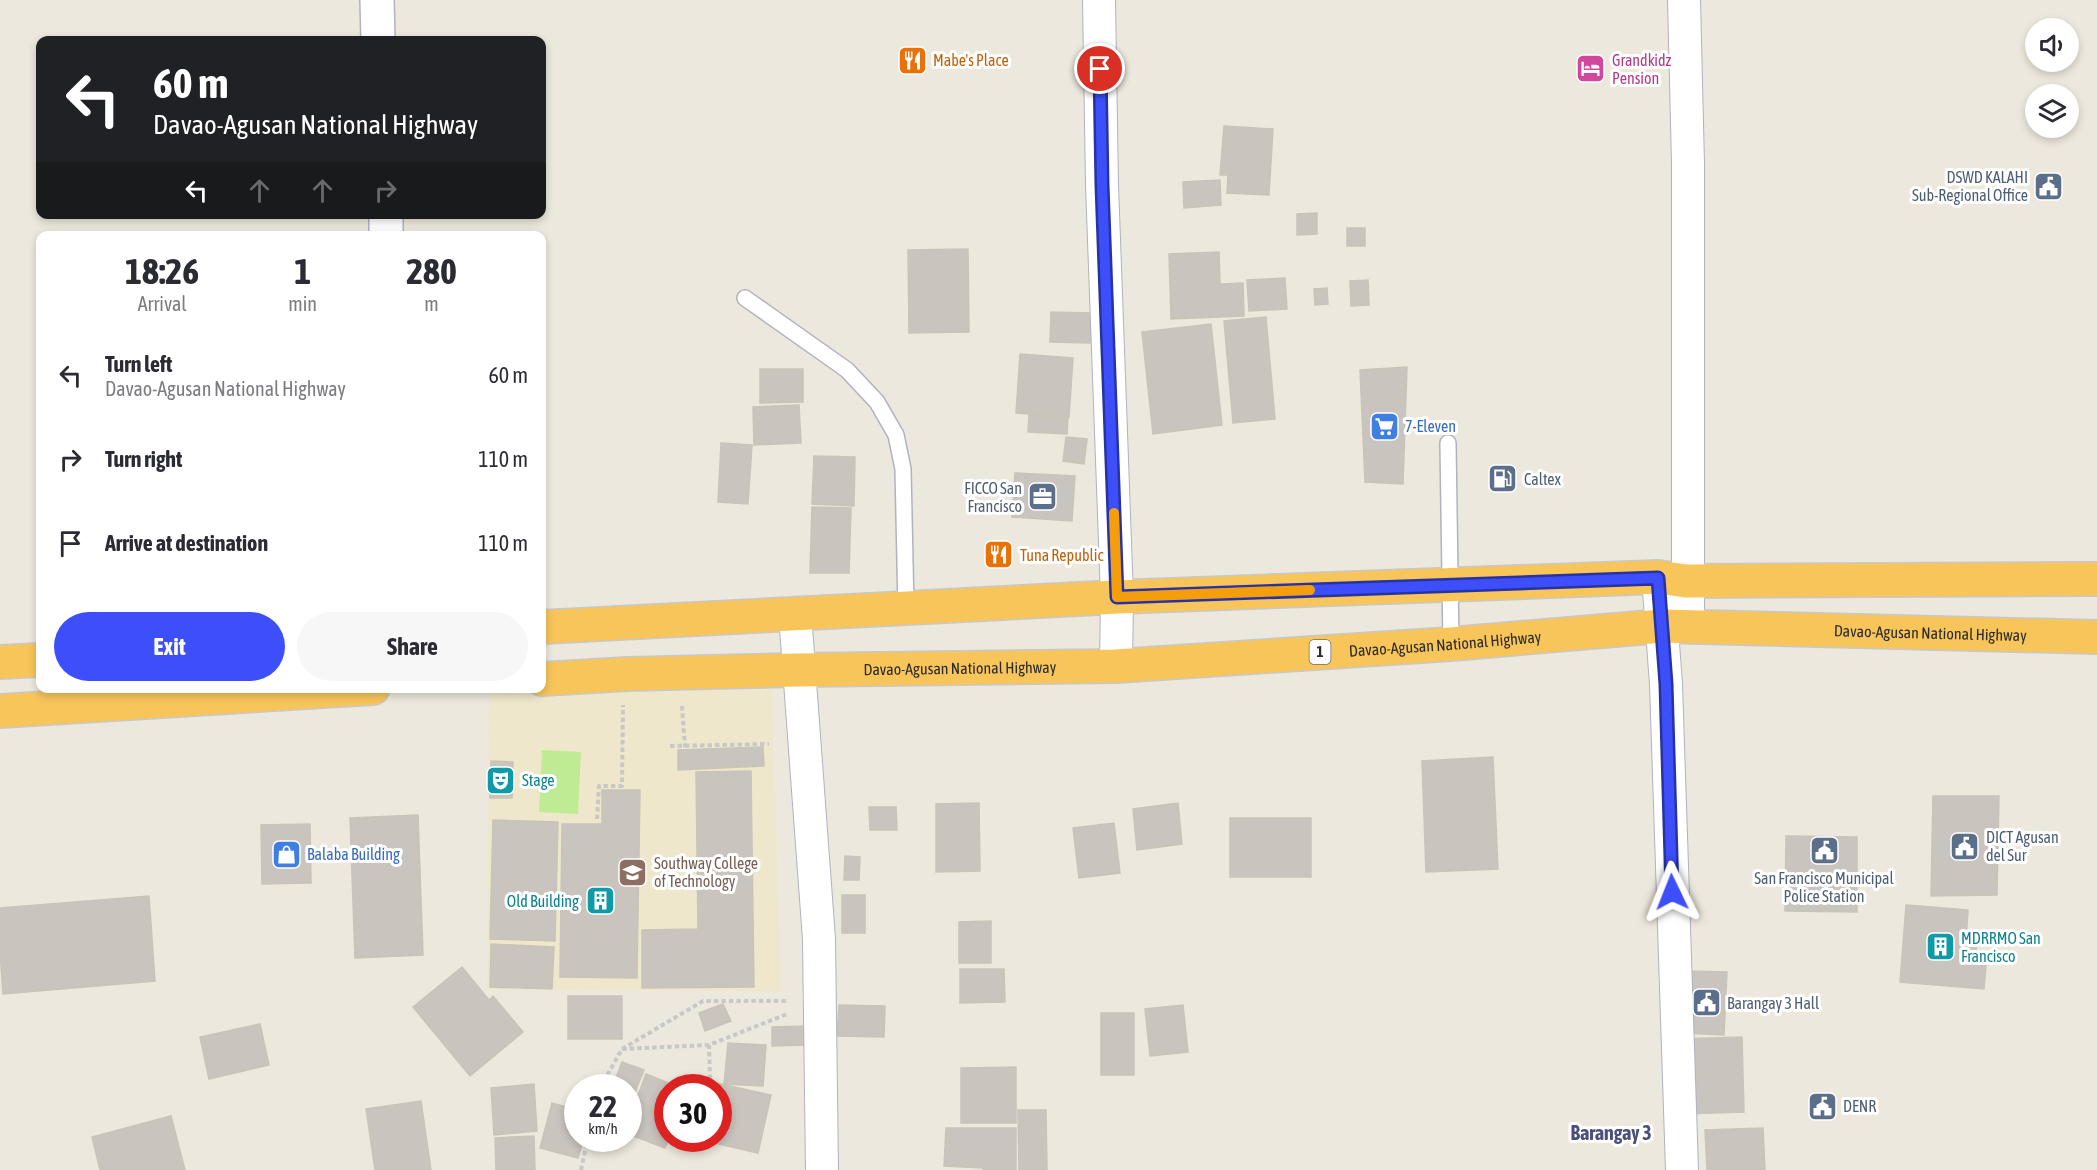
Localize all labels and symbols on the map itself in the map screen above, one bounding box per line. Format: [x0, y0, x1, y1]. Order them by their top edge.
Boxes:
pin [1074, 43, 1125, 94]
restaurant icon: Mabe's Place [896, 44, 928, 76]
place label: Mabe's Place [933, 51, 1009, 69]
place label: Grandkidz Pension [1612, 51, 1671, 87]
hotel icon: Grandkidz Pension [1575, 53, 1607, 85]
place label: DSWD KALAHI Sub-Regional Office [1912, 168, 2028, 205]
public building icon: DSWD KALAHI Sub-Regional Office [2033, 170, 2065, 202]
supermarket icon: 7-Eleven [1368, 410, 1400, 442]
place label: 7-Eleven [1405, 417, 1456, 435]
fuel station icon: Caltex [1487, 463, 1519, 495]
place label: Caltex [1524, 470, 1561, 488]
place label: FICCO San Francisco [964, 479, 1022, 515]
office icon: FICCO San Francisco [1027, 481, 1059, 513]
restaurant icon: Tuna Republic [983, 539, 1015, 571]
place label: Tuna Republic [1020, 546, 1103, 565]
street label: Davao-Agusan National Highway [1834, 621, 2027, 645]
street label: Davao-Agusan National Highway [1348, 627, 1542, 660]
road number: 1 [1310, 640, 1330, 664]
street label: Davao-Agusan National Highway [863, 658, 1057, 679]
theatre icon: Stage [485, 764, 517, 796]
place label: Stage [522, 771, 555, 790]
place label: DICT Agusan del Sur [1986, 828, 2059, 864]
public building icon: DICT Agusan del Sur [1949, 830, 1981, 862]
public building icon: San Francisco Municipal Police Station [1808, 834, 1840, 866]
shop icon: Balaba Building [270, 838, 302, 870]
place label: Balaba Building [307, 845, 400, 864]
place label: Southway College of Technology [654, 854, 758, 891]
school or university icon: Southway College of Technology [617, 856, 649, 888]
position arrow [1640, 860, 1704, 924]
place label: San Francisco Municipal Police Station [1754, 869, 1894, 905]
building icon: Old Building [584, 885, 616, 917]
place label: Old Building [507, 892, 579, 911]
place label: MDRRMO San Francisco [1961, 929, 2041, 965]
building icon: MDRRMO San Francisco [1924, 931, 1956, 963]
public building icon: Barangay 3 Hall [1690, 987, 1722, 1019]
place label: Barangay 3 Hall [1727, 994, 1820, 1013]
speed limit sign: 30 [654, 1074, 732, 1152]
public building icon: DENR [1806, 1090, 1838, 1122]
place label: DENR [1843, 1097, 1876, 1115]
district label: Barangay 3 [1570, 1121, 1652, 1144]

